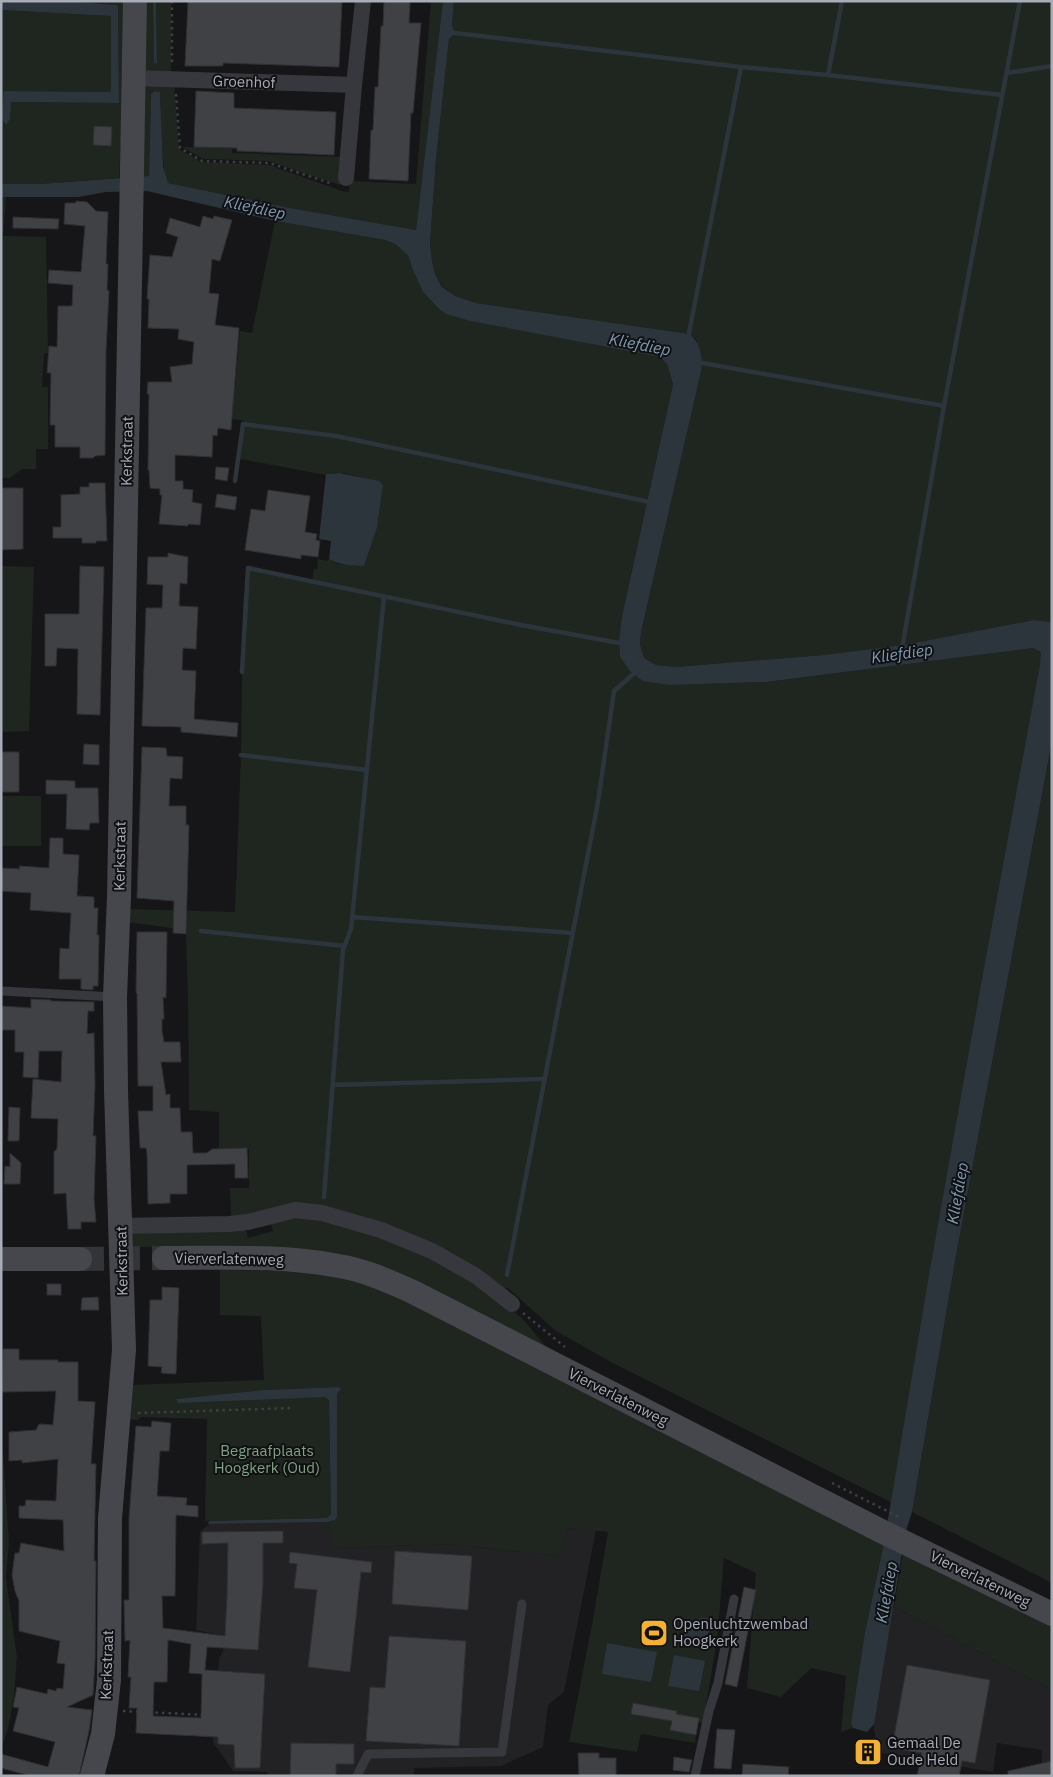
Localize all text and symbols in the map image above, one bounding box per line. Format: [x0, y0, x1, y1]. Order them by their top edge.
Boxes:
street label: Groenhof [212, 71, 276, 92]
water label: Kliefdiep [222, 191, 288, 223]
water label: Kliefdiep [608, 328, 672, 360]
street label: Kerkstraat [116, 416, 137, 486]
water label: Kliefdiep [870, 639, 934, 667]
street label: Kerkstraat [109, 821, 130, 891]
water label: Kliefdiep [942, 1161, 972, 1225]
street label: Kerkstraat [111, 1226, 132, 1296]
street label: Vierverlatenweg [174, 1248, 284, 1269]
street label: Vierverlatenweg [565, 1363, 671, 1430]
park label: Begraafplaats Hoogkerk (Oud) [214, 1441, 320, 1477]
street label: Vierverlatenweg [927, 1546, 1034, 1611]
water label: Kliefdiep [871, 1560, 901, 1624]
place label: Openluchtzwembad Hoogkerk [673, 1614, 808, 1650]
sports icon: Openluchtzwembad Hoogkerk [639, 1618, 669, 1648]
street label: Kerkstraat [96, 1630, 117, 1700]
place label: Gemaal De Oude Held [887, 1733, 961, 1769]
building icon: Gemaal De Oude Held [853, 1737, 883, 1767]

